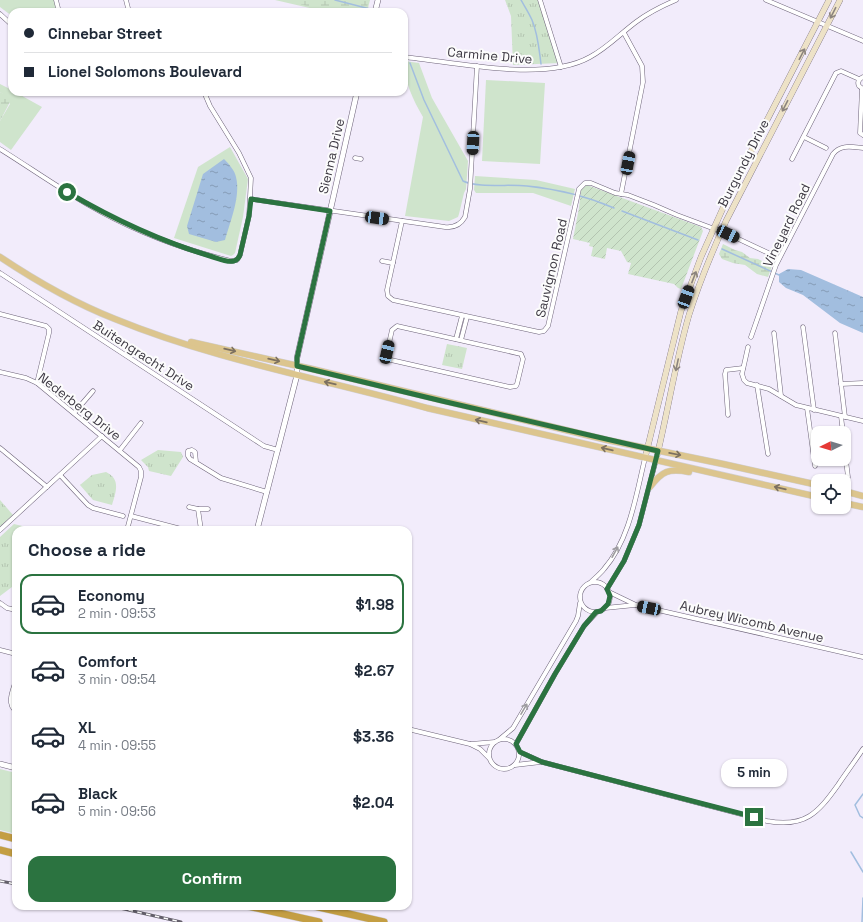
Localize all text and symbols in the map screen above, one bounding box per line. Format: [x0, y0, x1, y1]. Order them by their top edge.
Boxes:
one-way arrow [829, 6, 836, 18]
text: Cinnebar Street [48, 24, 162, 43]
street label: Carmine Drive [447, 43, 533, 68]
one-way arrow [798, 48, 806, 60]
text: Lionel Solomons Boulevard [48, 62, 242, 81]
one-way arrow [781, 100, 788, 112]
street label: Burgundy Drive [714, 116, 773, 210]
street label: Sienna Drive [315, 117, 348, 195]
car [466, 131, 480, 155]
car [620, 150, 636, 176]
street label: Vineyard Road [759, 181, 814, 270]
route start [58, 183, 76, 201]
car [364, 210, 390, 226]
street label: Sauvignon Road [532, 217, 571, 319]
car [715, 223, 741, 245]
one-way arrow [690, 272, 698, 284]
car [676, 284, 696, 310]
street label: Buitengracht Drive [90, 316, 198, 395]
car [378, 339, 396, 365]
one-way arrow [223, 347, 236, 355]
one-way arrow [267, 357, 280, 365]
one-way arrow [672, 358, 680, 371]
street label: Nederberg Drive [35, 369, 125, 444]
one-way arrow [324, 378, 337, 386]
one-way arrow [474, 416, 487, 424]
north arrow [811, 426, 851, 466]
map controls [811, 426, 851, 514]
one-way arrow [601, 445, 614, 453]
one-way arrow [668, 451, 681, 459]
button: locate [811, 474, 851, 514]
one-way arrow [774, 484, 787, 492]
text: Choose a ride [28, 538, 146, 561]
one-way arrow [612, 546, 619, 558]
icon: car [30, 586, 66, 622]
text: Economy [78, 586, 145, 605]
text: $1.98 [355, 595, 394, 614]
street label: Aubrey Wicomb Avenue [678, 597, 825, 646]
car [636, 600, 662, 616]
text: 2 min · 09:53 [78, 605, 156, 622]
icon: car [30, 652, 66, 688]
text: Comfort [78, 652, 138, 671]
text: $2.67 [354, 661, 394, 680]
text: 3 min · 09:54 [78, 671, 156, 688]
one-way arrow [520, 703, 528, 714]
icon: car [30, 718, 66, 754]
text: XL [78, 718, 96, 737]
text: $3.36 [353, 727, 394, 746]
text: 4 min · 09:55 [78, 737, 156, 754]
callout: 5 min [721, 759, 787, 787]
text: 5 min [737, 764, 771, 781]
icon: car [30, 784, 66, 820]
text: Black [78, 784, 118, 803]
text: $2.04 [352, 793, 394, 812]
text: 5 min · 09:56 [78, 803, 156, 820]
route end [745, 808, 763, 826]
button: Confirm [28, 856, 396, 902]

